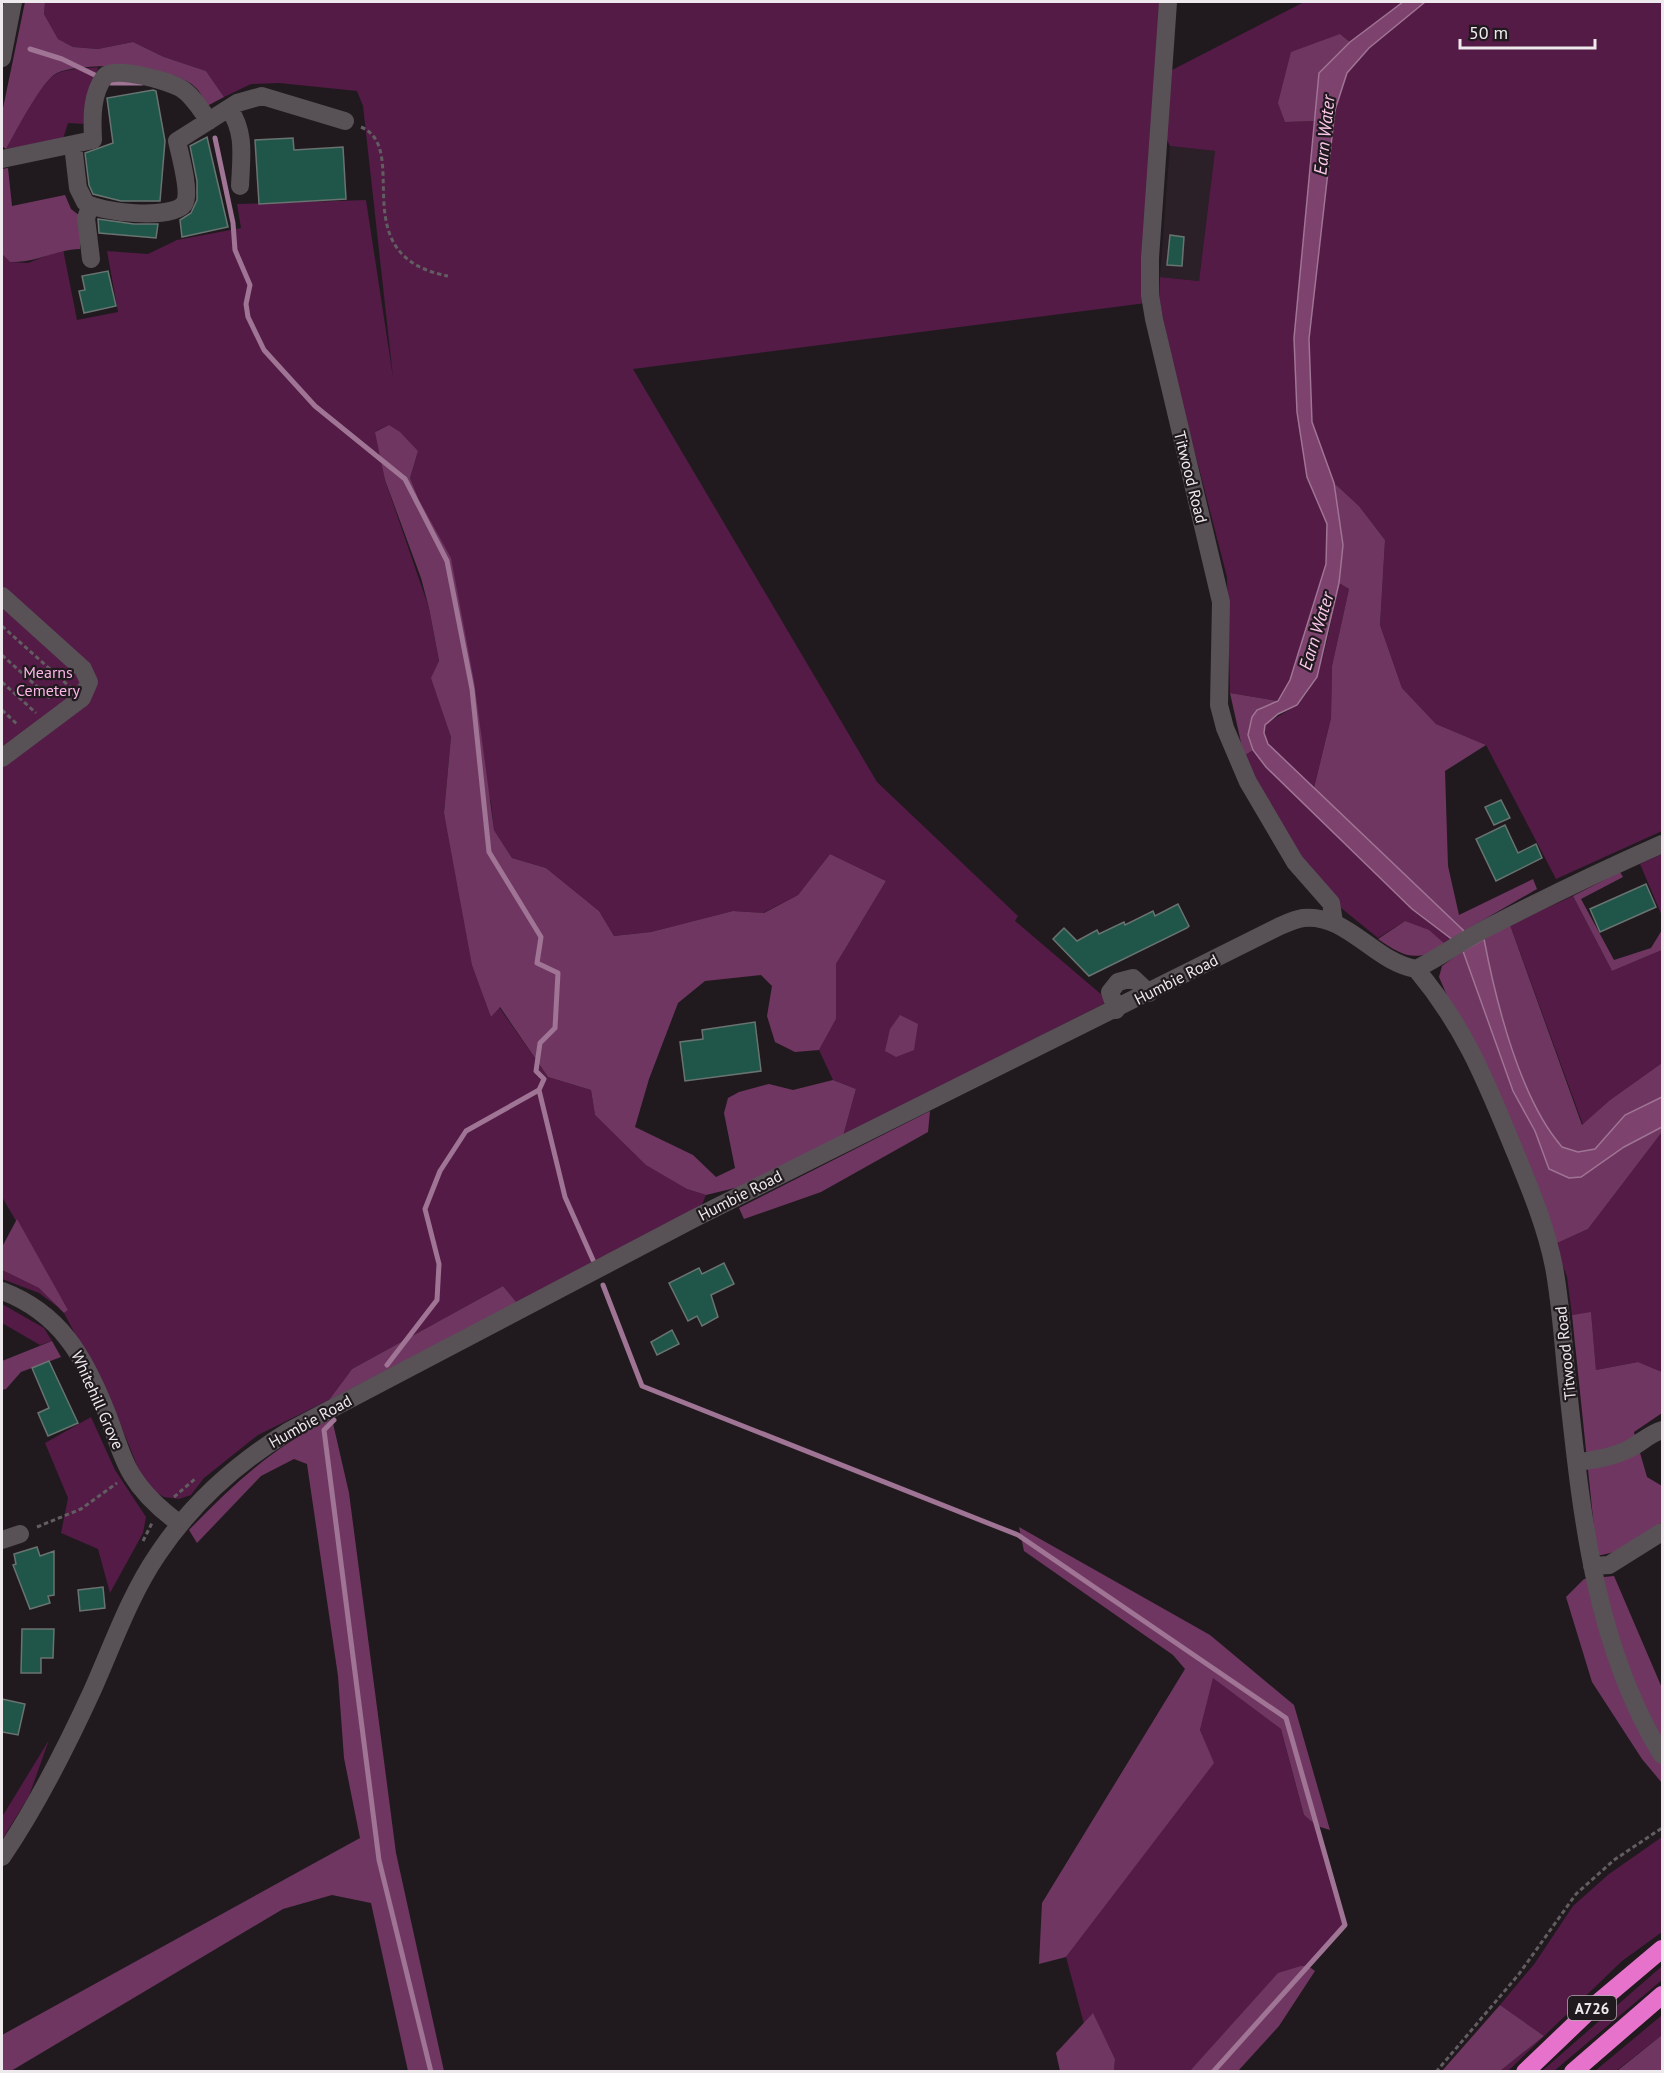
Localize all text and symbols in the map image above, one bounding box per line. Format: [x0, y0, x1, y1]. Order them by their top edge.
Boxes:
scale bar [1460, 12, 1595, 50]
text: 50 m [1469, 21, 1508, 44]
water label: Earn Water [1308, 93, 1340, 176]
street label: Titwood Road [1170, 429, 1212, 525]
water label: Earn Water [1293, 588, 1339, 673]
park label: Mearns Cemetery [16, 662, 81, 700]
street label: Humbie Road [1131, 949, 1221, 1009]
street label: Humbie Road [695, 1165, 785, 1225]
street label: Titwood Road [1550, 1305, 1580, 1401]
street label: Whitehill Grove [67, 1348, 129, 1452]
street label: Humbie Road [265, 1390, 355, 1452]
road number: A726 [1568, 1996, 1616, 2020]

